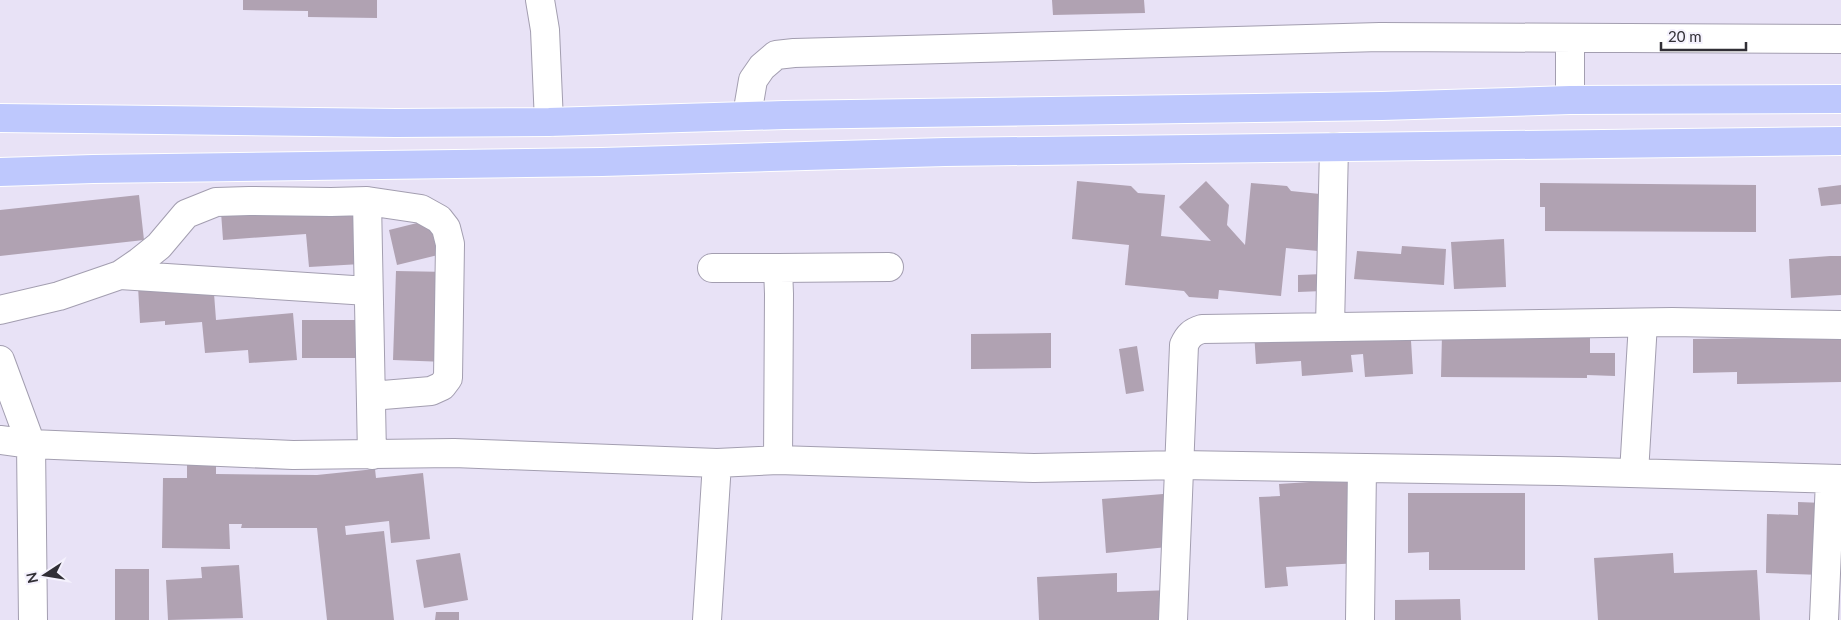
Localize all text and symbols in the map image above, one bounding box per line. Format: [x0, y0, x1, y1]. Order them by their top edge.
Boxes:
scale bar [1661, 20, 1746, 52]
text: 20 m [1668, 27, 1702, 45]
north arrow [20, 550, 70, 600]
text: N [22, 571, 41, 585]

